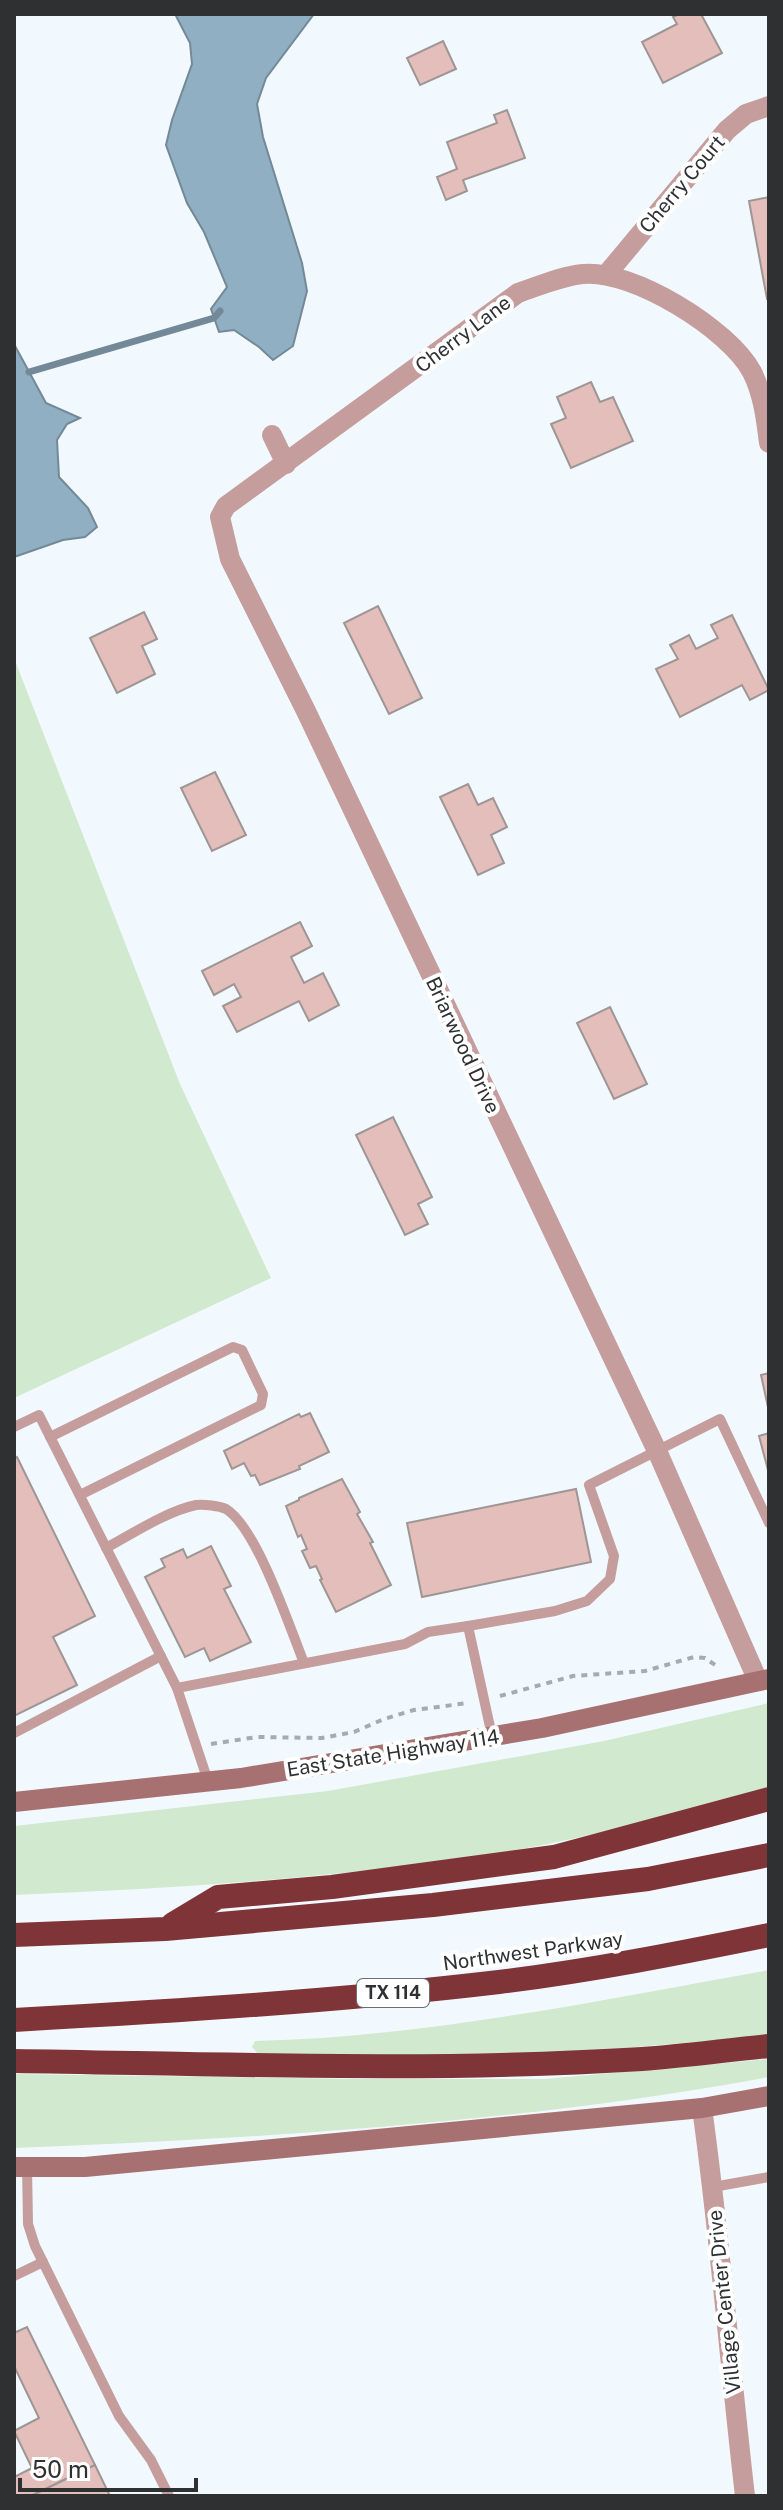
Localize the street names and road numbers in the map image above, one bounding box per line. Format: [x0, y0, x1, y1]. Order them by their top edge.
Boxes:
street label: Cherry Court [634, 130, 730, 238]
street label: Cherry Lane [411, 290, 515, 378]
street label: Briarwood Drive [421, 973, 505, 1117]
street label: East State Highway 114 [285, 1724, 501, 1782]
street label: Northwest Parkway [441, 1926, 625, 1976]
road number: TX 114 [357, 1979, 429, 2007]
street label: Village Center Drive [702, 2209, 746, 2395]

